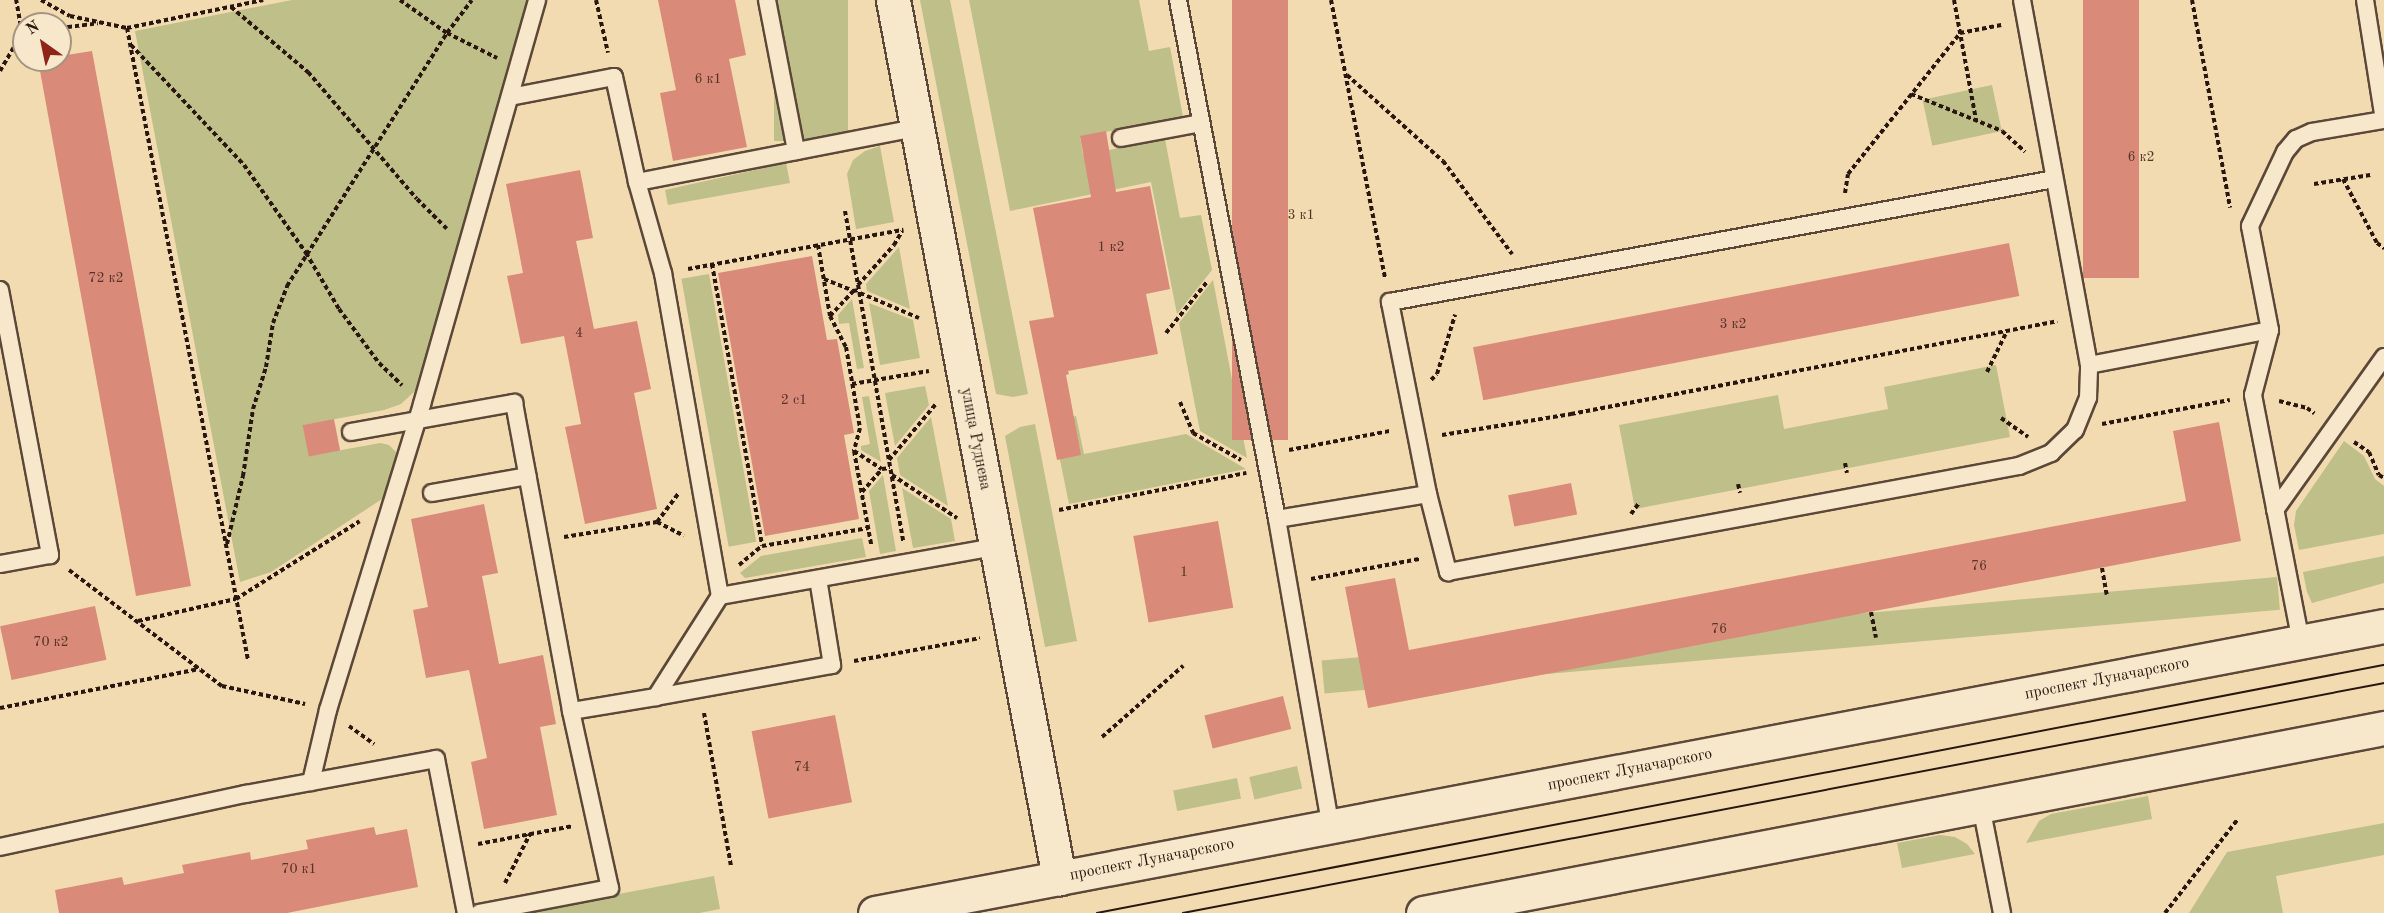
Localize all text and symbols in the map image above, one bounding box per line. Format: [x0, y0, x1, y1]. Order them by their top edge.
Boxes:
north arrow [12, 12, 72, 72]
text: N [24, 19, 43, 39]
house number: 6 к1 [694, 71, 722, 87]
house number: 6 к2 [2127, 149, 2155, 165]
house number: 3 к1 [1287, 207, 1315, 223]
house number: 1 к2 [1097, 239, 1125, 255]
house number: 72 к2 [88, 270, 124, 286]
house number: 3 к2 [1719, 316, 1747, 332]
house number: 4 [575, 325, 583, 341]
street label: улица Руднева [956, 386, 994, 492]
house number: 2 с1 [781, 392, 807, 408]
house number: 76 [1971, 558, 1987, 574]
house number: 1 [1180, 564, 1188, 580]
house number: 76 [1711, 621, 1727, 637]
house number: 70 к2 [33, 634, 69, 650]
street label: проспект Луначарского [2023, 654, 2191, 704]
street label: проспект Луначарского [1546, 745, 1714, 795]
house number: 74 [794, 759, 810, 775]
street label: проспект Луначарского [1068, 835, 1236, 885]
house number: 70 к1 [281, 861, 317, 877]

